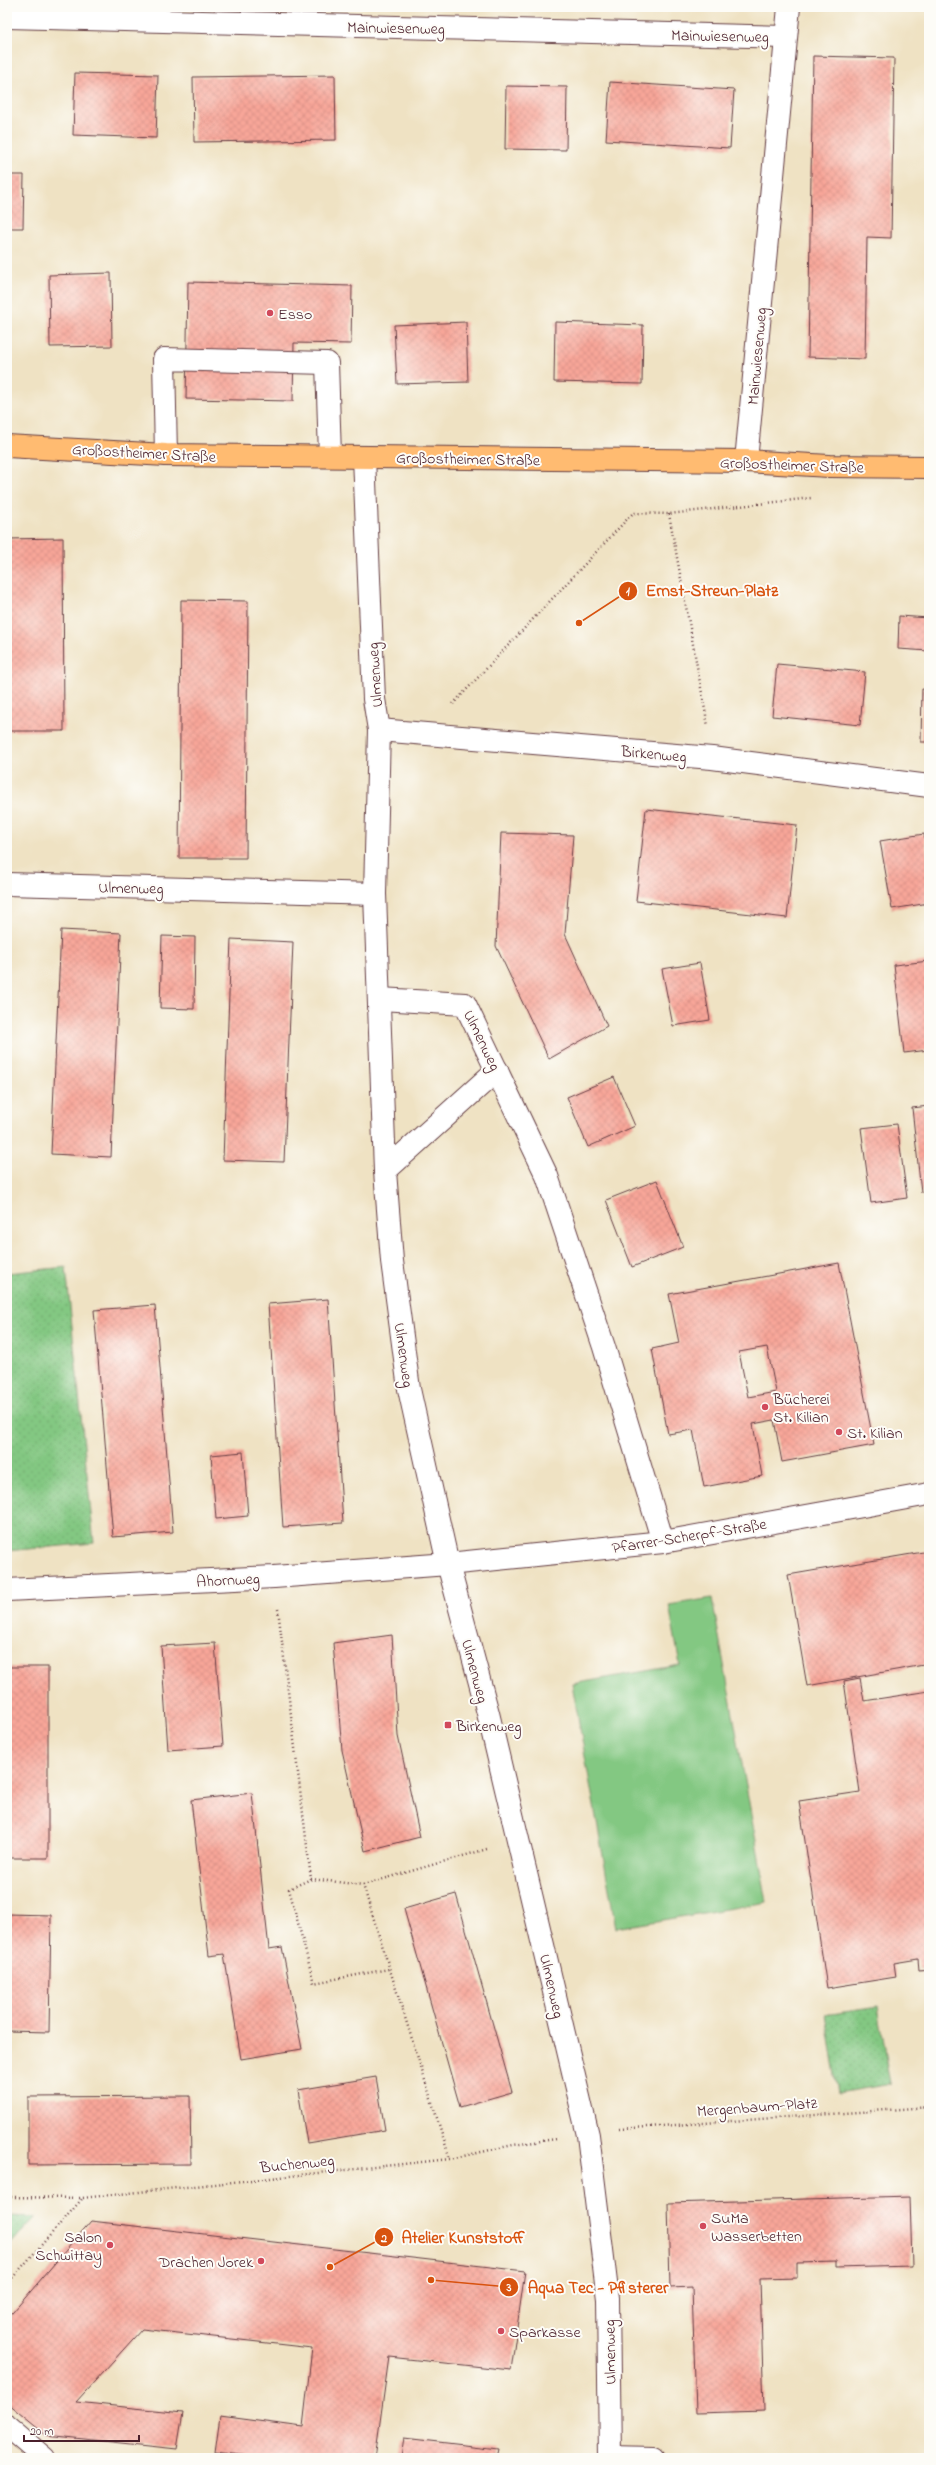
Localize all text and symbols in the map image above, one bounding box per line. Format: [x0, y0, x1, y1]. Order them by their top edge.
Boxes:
street label: Mainwiesenweg [347, 16, 445, 42]
street label: Mainwiesenweg [671, 24, 769, 50]
place label: Esso [278, 303, 312, 327]
street label: Mainwiesenweg [742, 306, 774, 406]
marker: Esso [265, 308, 275, 318]
street label: Großostheimer Straße [71, 438, 217, 470]
street label: Großostheimer Straße [396, 447, 541, 473]
street label: Großostheimer Straße [720, 451, 865, 481]
callout: Ernst-Streun-Platz [618, 576, 787, 605]
text: Ernst-Streun-Platz [646, 579, 779, 604]
text: 1 [626, 583, 630, 601]
street label: Ulmenweg [362, 642, 390, 708]
street label: Birkenweg [619, 740, 688, 770]
street label: Ulmenweg [98, 876, 164, 902]
street label: Ulmenweg [456, 1006, 506, 1075]
street label: Ulmenweg [387, 1321, 419, 1389]
place label: Bücherei St. Kilian [772, 1388, 830, 1430]
marker: Bücherei St. Kilian [760, 1402, 770, 1412]
place label: St. Kilian [847, 1422, 903, 1446]
marker: St. Kilian [834, 1427, 844, 1437]
street label: Pfarrer-Scherpf-Straße [610, 1513, 769, 1561]
street label: Ahornweg [196, 1567, 260, 1595]
street label: Ulmenweg [454, 1637, 494, 1706]
place label: Birkenweg [455, 1715, 522, 1739]
marker: Birkenweg [443, 1720, 453, 1730]
street label: Ulmenweg [532, 1952, 570, 2021]
street label: Mergenbaum-Platz [696, 2092, 818, 2124]
street label: Buchenweg [258, 2149, 336, 2181]
place label: SuMa Wasserbetten [711, 2207, 802, 2249]
marker: SuMa Wasserbetten [698, 2221, 708, 2231]
callout: Atelier Kunststoff [374, 2223, 532, 2252]
place label: Salon Schwittay [35, 2226, 102, 2268]
text: Atelier Kunststoff [402, 2226, 525, 2251]
text: 2 [380, 2230, 387, 2248]
marker: Salon Schwittay [105, 2240, 115, 2250]
place label: Drachen Jorek [158, 2251, 254, 2275]
marker: Drachen Jorek [256, 2256, 266, 2266]
callout: Aqua Tec - Pfisterer [499, 2273, 676, 2302]
text: Aqua Tec - Pfisterer [528, 2276, 669, 2301]
text: 3 [506, 2279, 512, 2297]
street label: Ulmenweg [598, 2319, 624, 2385]
place label: Sparkasse [509, 2321, 582, 2345]
marker: Sparkasse [496, 2326, 506, 2336]
scale bar [24, 2417, 139, 2443]
text: 20 m [30, 2423, 53, 2441]

